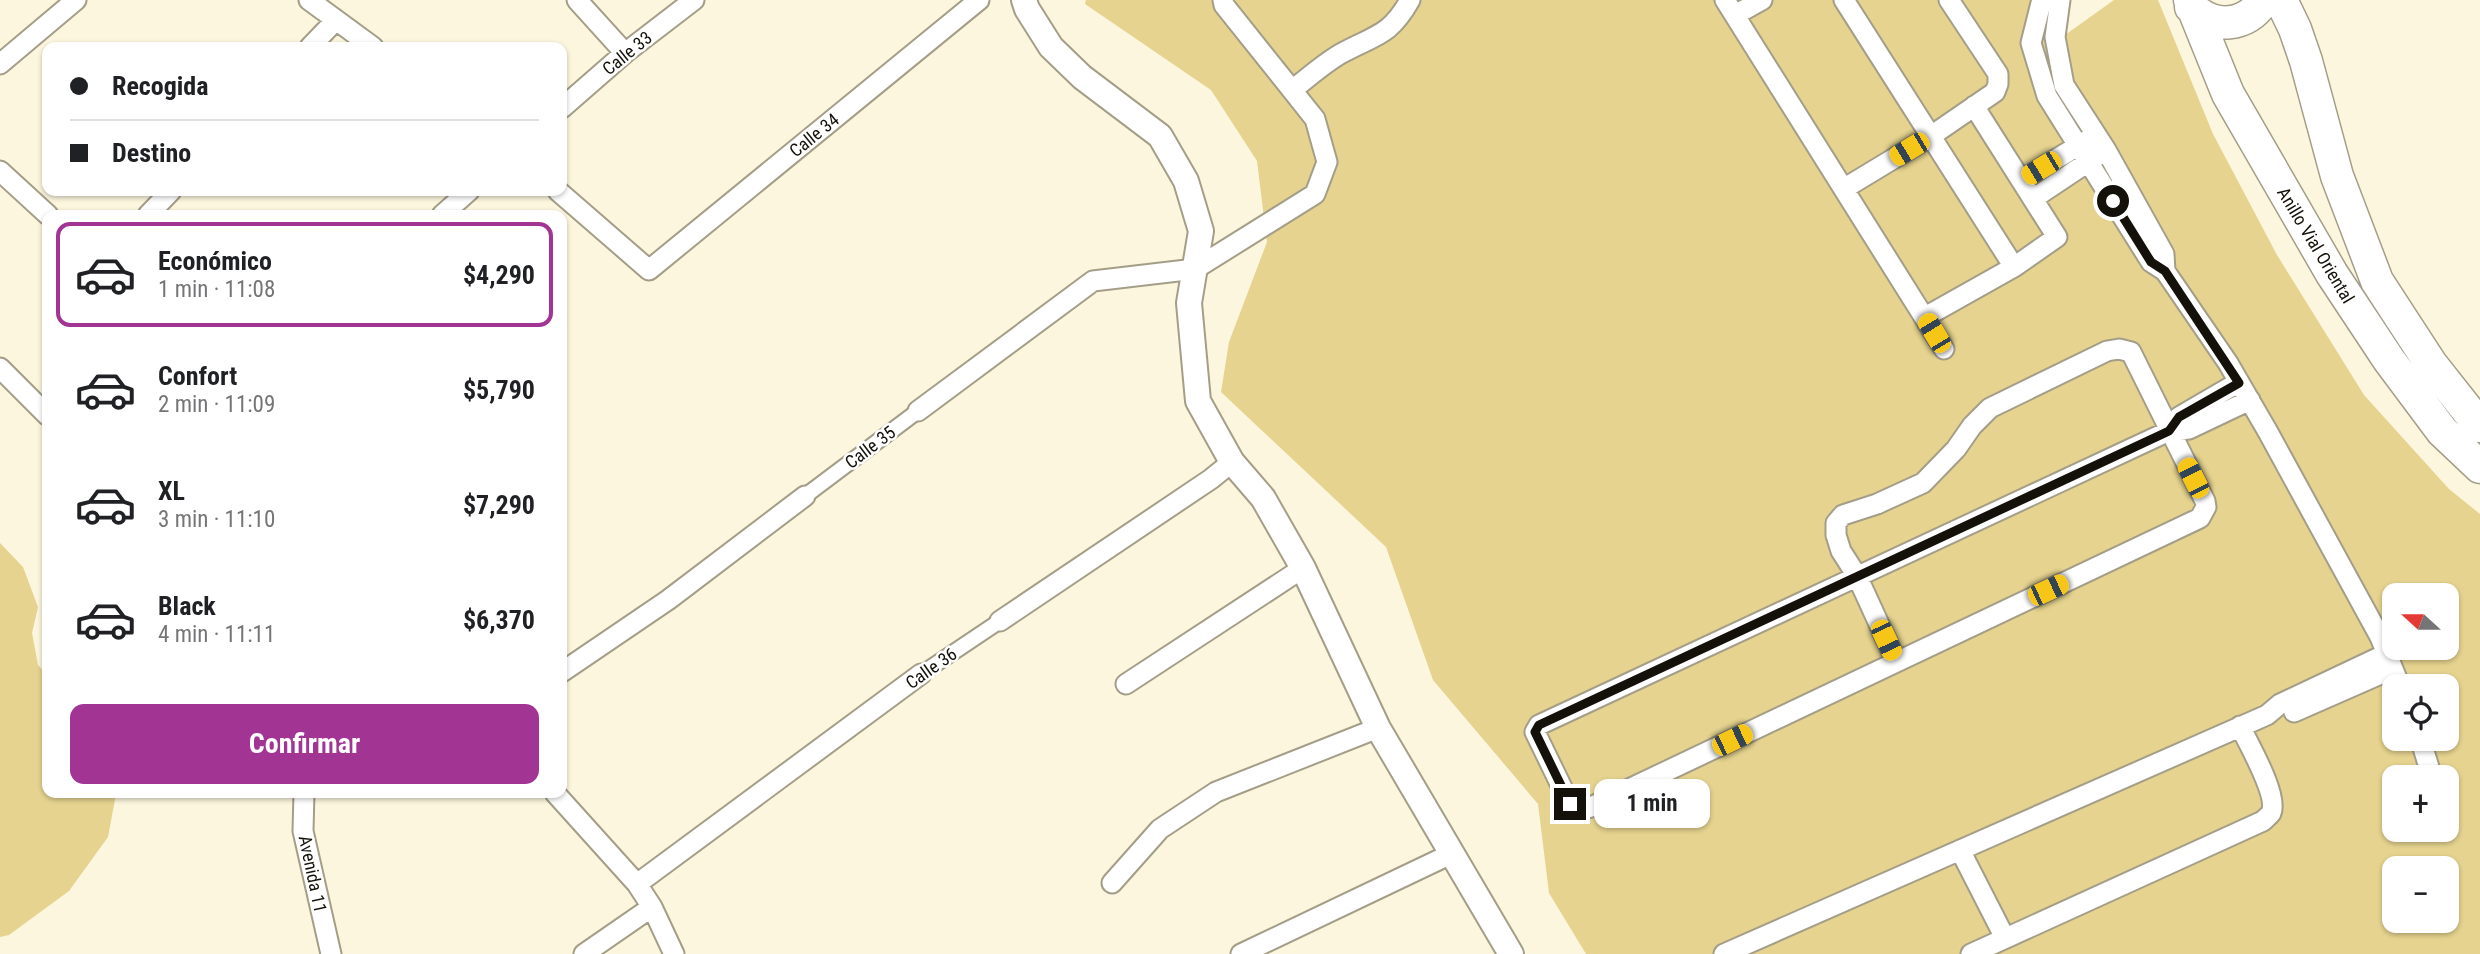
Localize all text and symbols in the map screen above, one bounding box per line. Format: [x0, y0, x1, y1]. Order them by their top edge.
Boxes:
street label: Calle 33 [598, 27, 656, 79]
text: Recogida [112, 71, 209, 101]
street label: Calle 34 [785, 109, 843, 161]
car [1886, 129, 1933, 169]
text: Destino [112, 138, 191, 168]
car [2018, 148, 2065, 188]
street label: Anillo Vial Oriental [2273, 183, 2359, 307]
route start [2097, 185, 2129, 217]
icon: car [74, 243, 137, 306]
text: Económico [158, 246, 272, 276]
text: $4,290 [463, 260, 535, 290]
text: 1 min · 11:08 [158, 276, 275, 303]
car [1915, 310, 1954, 356]
icon: car [74, 358, 137, 421]
text: Confort [158, 361, 237, 391]
text: $5,790 [463, 375, 535, 405]
text: 2 min · 11:09 [158, 391, 275, 418]
street label: Calle 35 [841, 421, 899, 473]
car [2175, 455, 2212, 501]
icon: car [74, 473, 137, 536]
text: XL [158, 476, 185, 506]
text: $7,290 [463, 490, 535, 520]
text: 3 min · 11:10 [158, 506, 275, 533]
car [2025, 572, 2072, 608]
north arrow [2382, 583, 2459, 660]
map controls [2382, 583, 2459, 933]
icon: car [74, 588, 137, 651]
text: Black [158, 591, 216, 621]
text: $6,370 [463, 605, 535, 635]
car [1868, 617, 1905, 663]
text: 4 min · 11:11 [158, 621, 275, 648]
street label: Calle 36 [901, 643, 961, 693]
button: locate [2382, 674, 2459, 751]
button: Confirmar [70, 704, 539, 784]
car [1709, 721, 1756, 759]
button: + [2382, 765, 2459, 842]
callout: 1 min [1594, 780, 1710, 828]
route end [1554, 788, 1586, 820]
text: 1 min [1626, 790, 1678, 817]
street label: Avenida 11 [295, 834, 331, 914]
button: − [2382, 856, 2459, 933]

